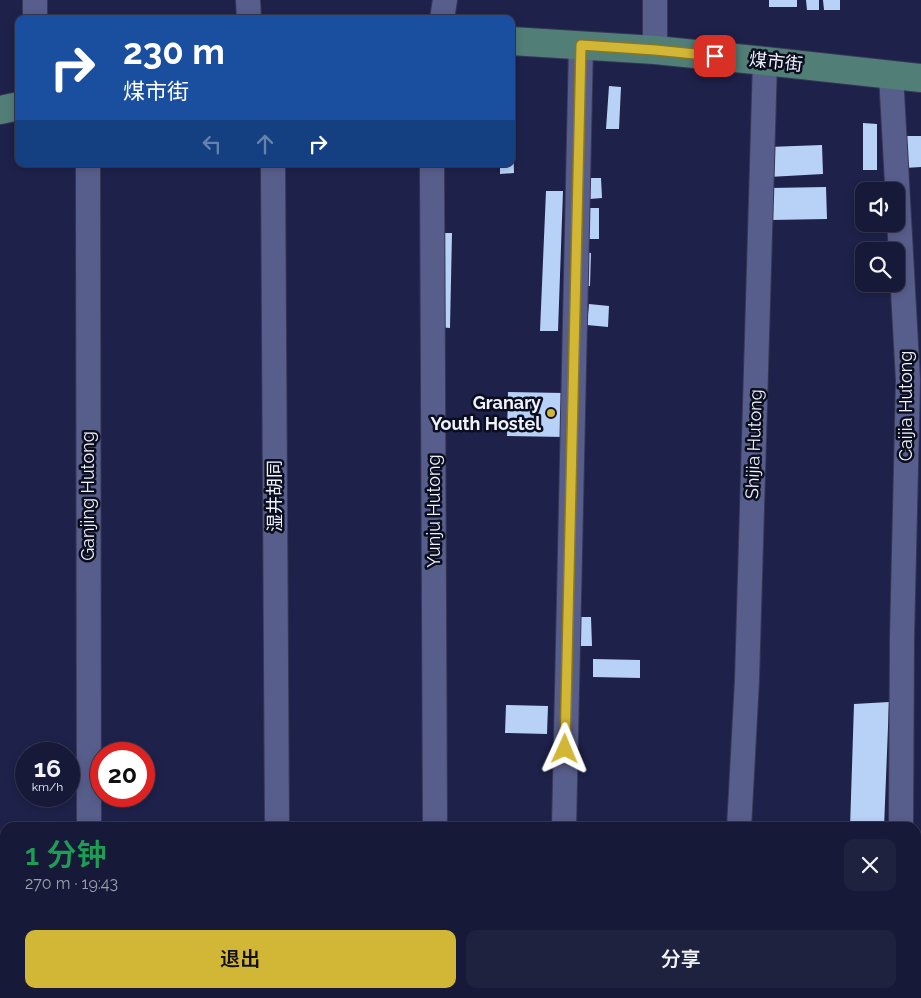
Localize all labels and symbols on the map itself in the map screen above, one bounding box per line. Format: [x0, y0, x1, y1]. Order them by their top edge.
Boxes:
pin [694, 35, 736, 77]
street label: 煤市街 [748, 48, 804, 75]
street label: Caijia Hutong [895, 351, 916, 461]
street label: Shijia Hutong [741, 389, 766, 499]
place label: Granary Youth Hostel [430, 392, 541, 434]
marker: Granary Youth Hostel [545, 407, 557, 419]
street label: Ganjing Hutong [77, 431, 98, 561]
street label: Yunju Hutong [423, 454, 444, 568]
street label: 湿井胡同 [264, 460, 285, 532]
position arrow [538, 722, 590, 774]
speed limit sign: 20 [90, 742, 155, 807]

